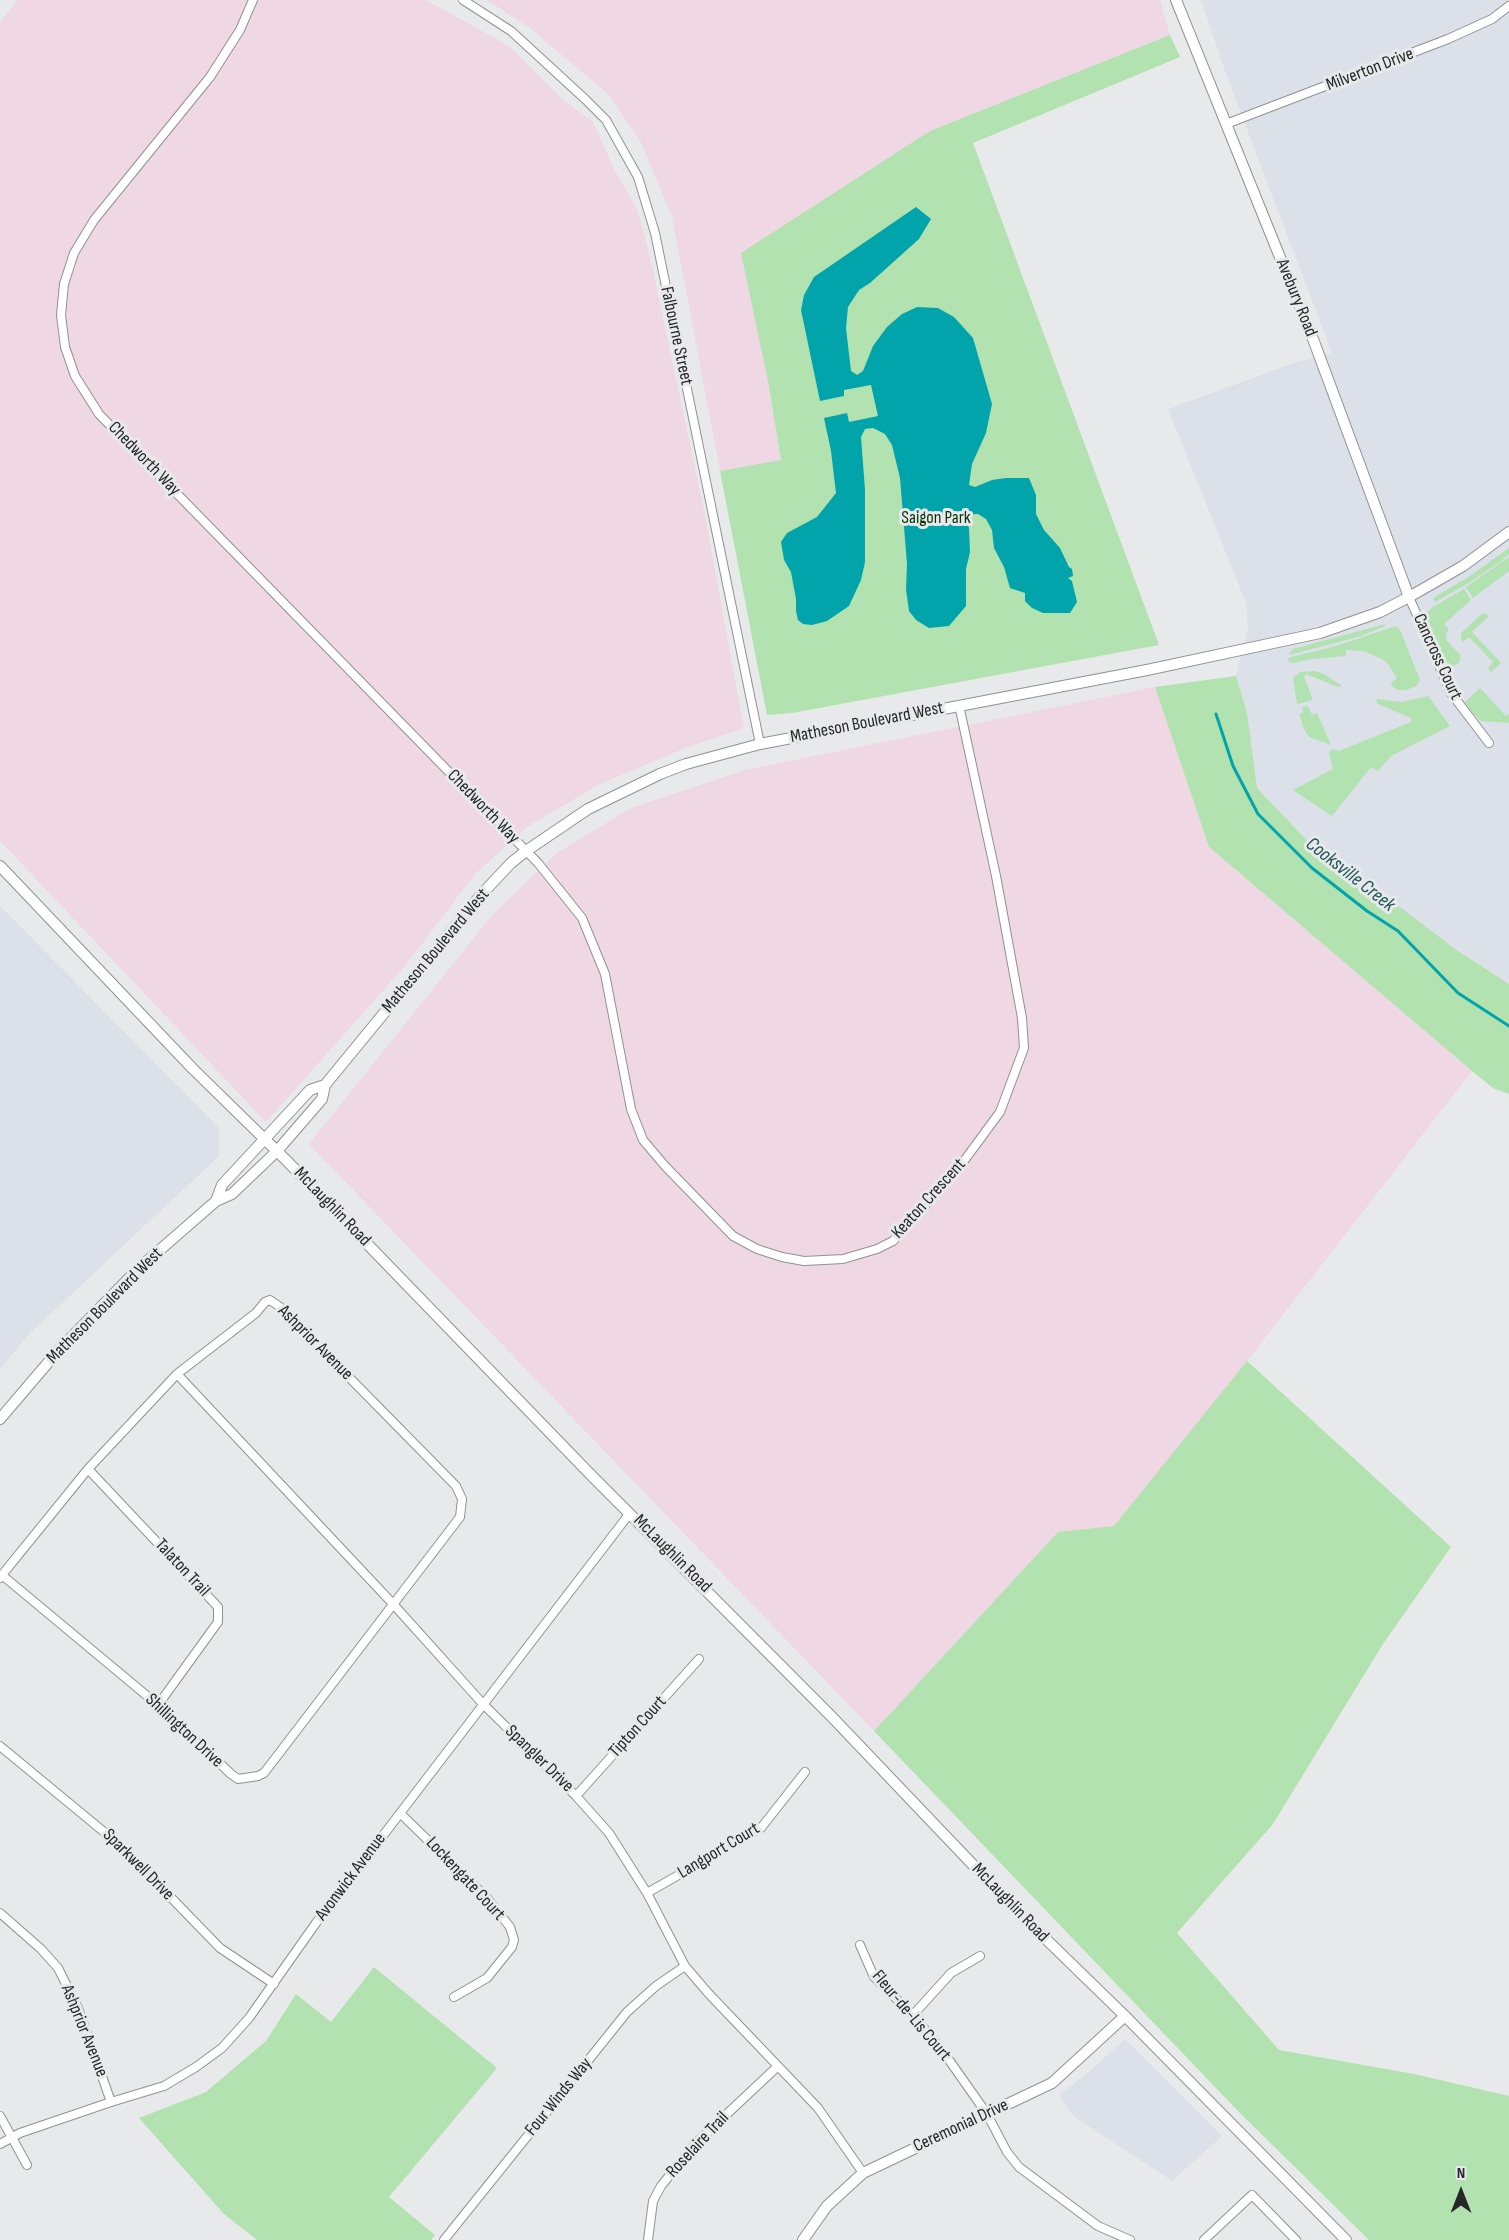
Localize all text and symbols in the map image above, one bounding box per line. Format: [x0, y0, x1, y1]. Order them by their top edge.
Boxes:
street label: Milverton Drive [1323, 43, 1417, 97]
street label: Avebury Road [1271, 256, 1321, 340]
street label: Falbourne Street [655, 285, 697, 387]
street label: Chedworth Way [103, 417, 185, 501]
park label: Saigon Park [901, 507, 971, 529]
street label: Cancross Court [1408, 611, 1466, 703]
street label: Matheson Boulevard West [789, 698, 945, 748]
street label: Chedworth Way [442, 765, 524, 849]
water label: Cooksville Creek [1301, 833, 1399, 917]
street label: Matheson Boulevard West [378, 885, 494, 1017]
street label: Keaton Crescent [887, 1155, 971, 1243]
street label: McLaughlin Road [289, 1163, 375, 1251]
street label: Matheson Boulevard West [42, 1243, 168, 1369]
street label: Ashprior Avenue [273, 1301, 357, 1385]
street label: McLaughlin Road [628, 1510, 716, 1598]
street label: Talaton Trail [150, 1535, 214, 1601]
street label: Shillington Drive [141, 1689, 227, 1773]
street label: Tipton Court [605, 1692, 671, 1762]
street label: Spangler Drive [500, 1721, 578, 1797]
street label: Langport Court [674, 1818, 764, 1884]
street label: Sparkwell Drive [98, 1825, 178, 1905]
street label: Avonwick Avenue [311, 1829, 391, 1925]
street label: Lockengate Court [421, 1833, 509, 1925]
street label: McLaughlin Road [967, 1859, 1053, 1947]
street label: Fleur-de-Lis Court [867, 1966, 955, 2066]
street label: Ashprior Avenue [56, 1982, 112, 2080]
street label: Four Winds Way [521, 2054, 597, 2140]
street label: Ceremonial Drive [910, 2095, 1012, 2157]
street label: Roselaire Trail [662, 2108, 734, 2182]
north arrow [1431, 2162, 1491, 2222]
text: N [1457, 2164, 1465, 2183]

